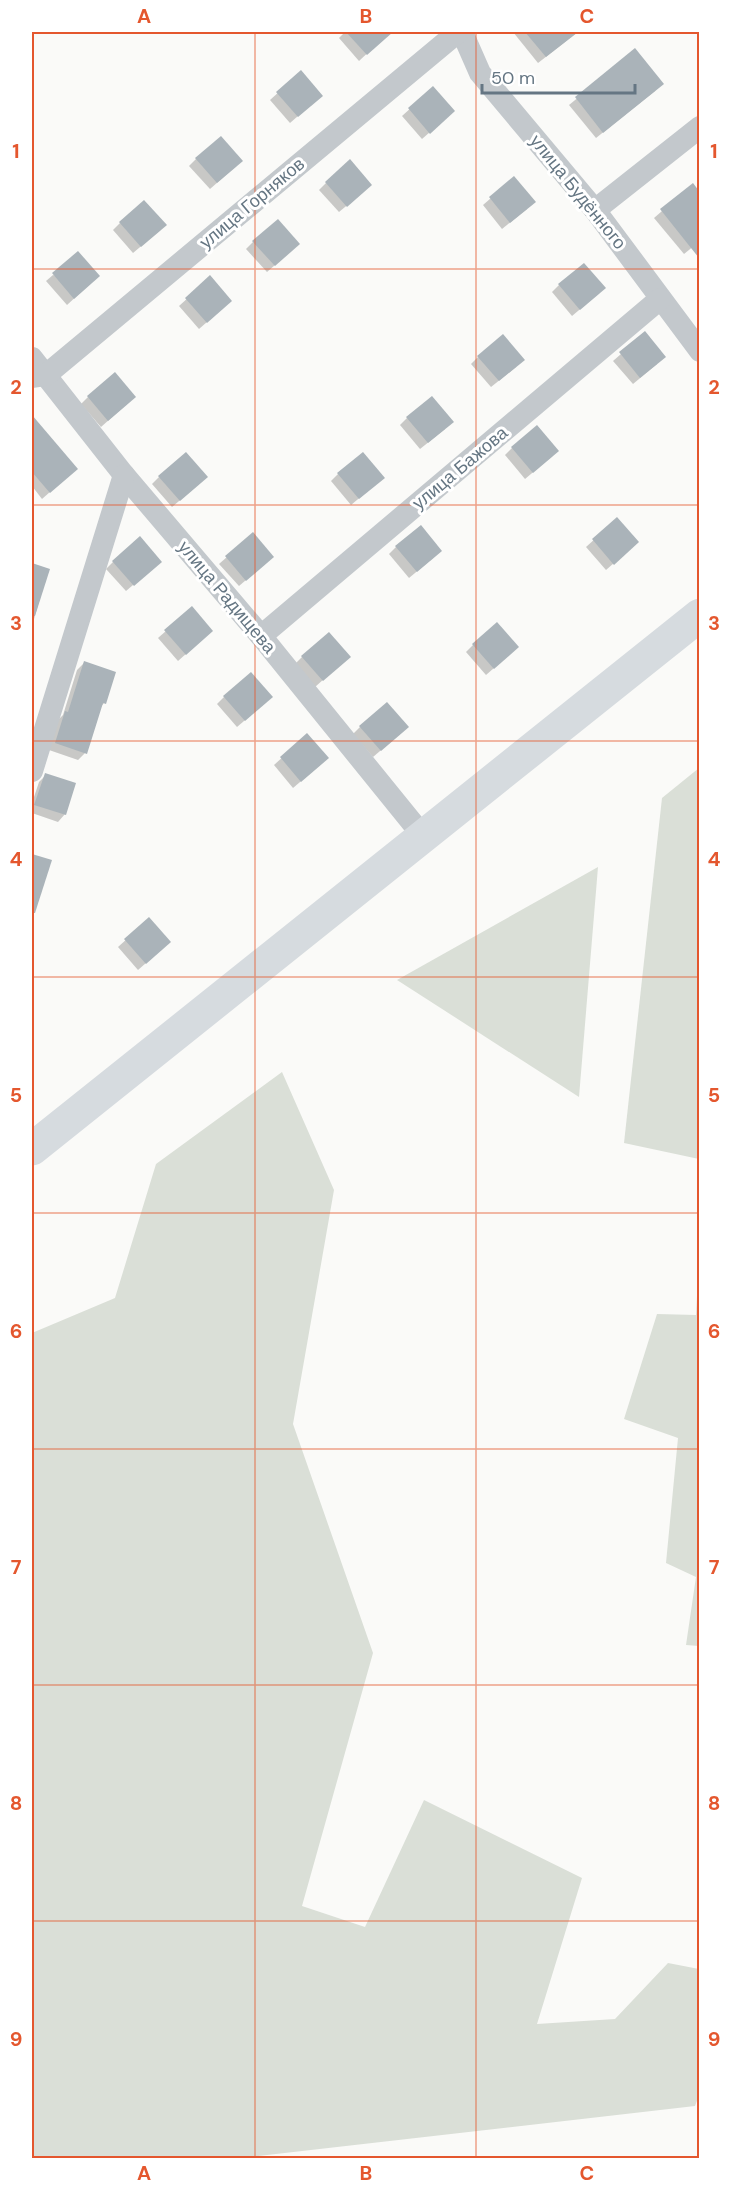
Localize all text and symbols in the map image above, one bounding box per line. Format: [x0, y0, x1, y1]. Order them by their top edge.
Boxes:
text: A [137, 3, 151, 29]
text: B [360, 3, 372, 29]
text: C [580, 3, 594, 29]
scale bar [482, 57, 635, 95]
text: 50 m [491, 66, 535, 90]
street label: улица Будённого [524, 130, 632, 254]
text: 1 [12, 138, 20, 164]
text: 1 [710, 138, 718, 164]
street label: улица Горняков [194, 152, 310, 254]
text: 2 [10, 374, 22, 400]
text: 2 [708, 374, 720, 400]
street label: улица Бажова [407, 420, 513, 515]
street label: улица Радищева [173, 536, 282, 659]
text: 3 [10, 610, 22, 636]
text: 3 [708, 610, 720, 636]
text: 4 [10, 846, 23, 872]
text: 4 [708, 846, 721, 872]
text: 5 [10, 1082, 22, 1108]
text: 5 [708, 1082, 720, 1108]
text: 6 [10, 1318, 22, 1344]
text: 6 [708, 1318, 720, 1344]
text: 7 [11, 1554, 22, 1580]
text: 7 [709, 1554, 720, 1580]
text: 8 [10, 1790, 22, 1816]
text: 8 [708, 1790, 720, 1816]
text: 9 [10, 2026, 22, 2052]
text: 9 [708, 2026, 720, 2052]
text: A [137, 2160, 151, 2186]
text: B [360, 2160, 372, 2186]
text: C [580, 2160, 594, 2186]

